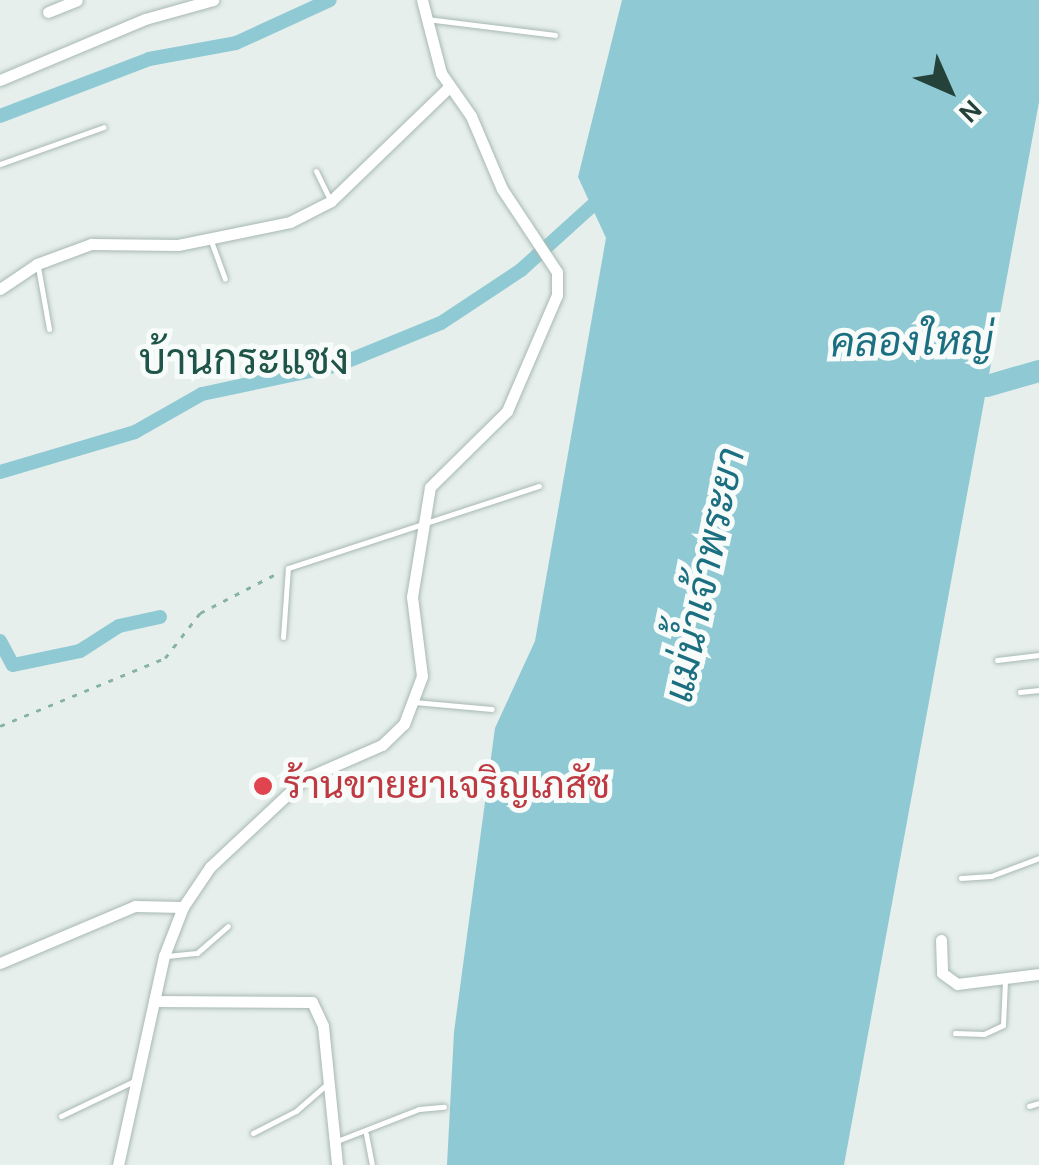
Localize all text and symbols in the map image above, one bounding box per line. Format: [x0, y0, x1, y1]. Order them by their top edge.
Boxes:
north arrow [899, 40, 999, 140]
text: N [952, 93, 989, 130]
water label: คลองใหญ่ [830, 317, 994, 367]
district label: บ้านกระแชง [139, 335, 349, 385]
water label: แม่น้ำเจ้าพระยา [655, 444, 755, 706]
place label: ร้านขายยาเจริญเภสัช [283, 763, 610, 809]
marker: ร้านขายยาเจริญเภสัช [252, 775, 274, 797]

